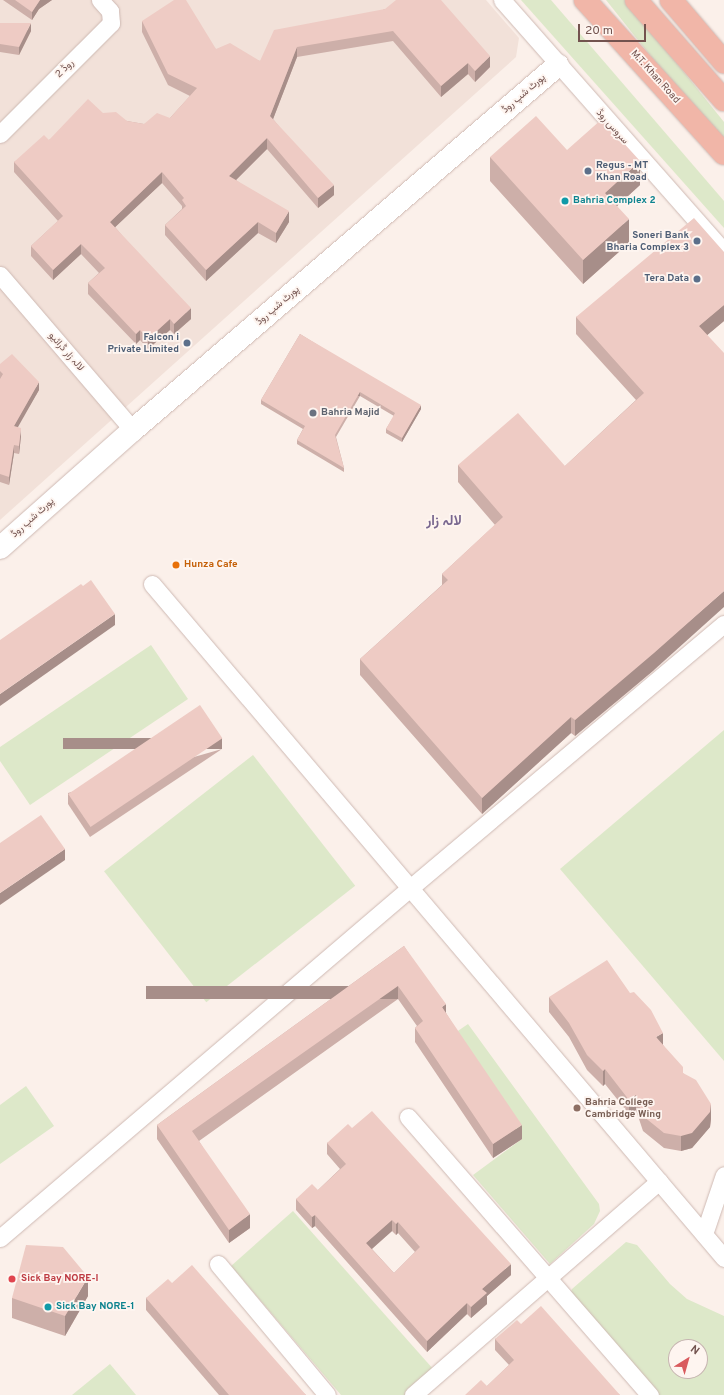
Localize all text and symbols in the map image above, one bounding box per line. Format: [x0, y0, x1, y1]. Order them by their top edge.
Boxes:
scale bar [580, 16, 648, 42]
text: 20 m [585, 23, 613, 39]
street label: M.T. Khan Road [628, 48, 682, 106]
street label: روڈ 2 [53, 57, 77, 81]
street label: پورٹ شپ روڈ [500, 72, 548, 116]
street label: سروس روڈ [593, 107, 631, 147]
place label: Regus - MT Khan Road [596, 159, 648, 182]
marker: Regus - MT Khan Road [583, 166, 593, 176]
place label: Bahria Complex 2 [573, 195, 656, 207]
marker: Bahria Complex 2 [560, 196, 570, 206]
place label: Soneri Bank Bharia Complex 3 [607, 229, 689, 252]
marker: Soneri Bank Bharia Complex 3 [692, 236, 702, 246]
place label: Tera Data [644, 273, 689, 285]
marker: Tera Data [692, 274, 702, 284]
street label: پورٹ شپ روڈ [254, 284, 302, 328]
street label: لالہ زار ڈرائیو [46, 330, 86, 374]
place label: Falcon i Private Limited [107, 331, 179, 354]
marker: Falcon i Private Limited [182, 338, 192, 348]
place label: Bahria Majid [321, 407, 380, 419]
marker: Bahria Majid [308, 408, 318, 418]
street label: پورٹ شپ روڈ [9, 496, 57, 540]
district label: لالہ زار [426, 514, 462, 530]
place label: Hunza Cafe [184, 559, 238, 571]
marker: Hunza Cafe [171, 560, 181, 570]
place label: Bahria College Cambridge Wing [585, 1096, 661, 1120]
marker: Bahria College Cambridge Wing [572, 1103, 582, 1113]
marker: Sick Bay NORE-I [6, 1273, 18, 1285]
place label: Sick Bay NORE-I [21, 1273, 98, 1285]
place label: Sick Bay NORE-1 [56, 1301, 135, 1313]
marker: Sick Bay NORE-1 [43, 1302, 53, 1312]
north arrow [668, 1339, 708, 1379]
text: N [687, 1342, 702, 1358]

